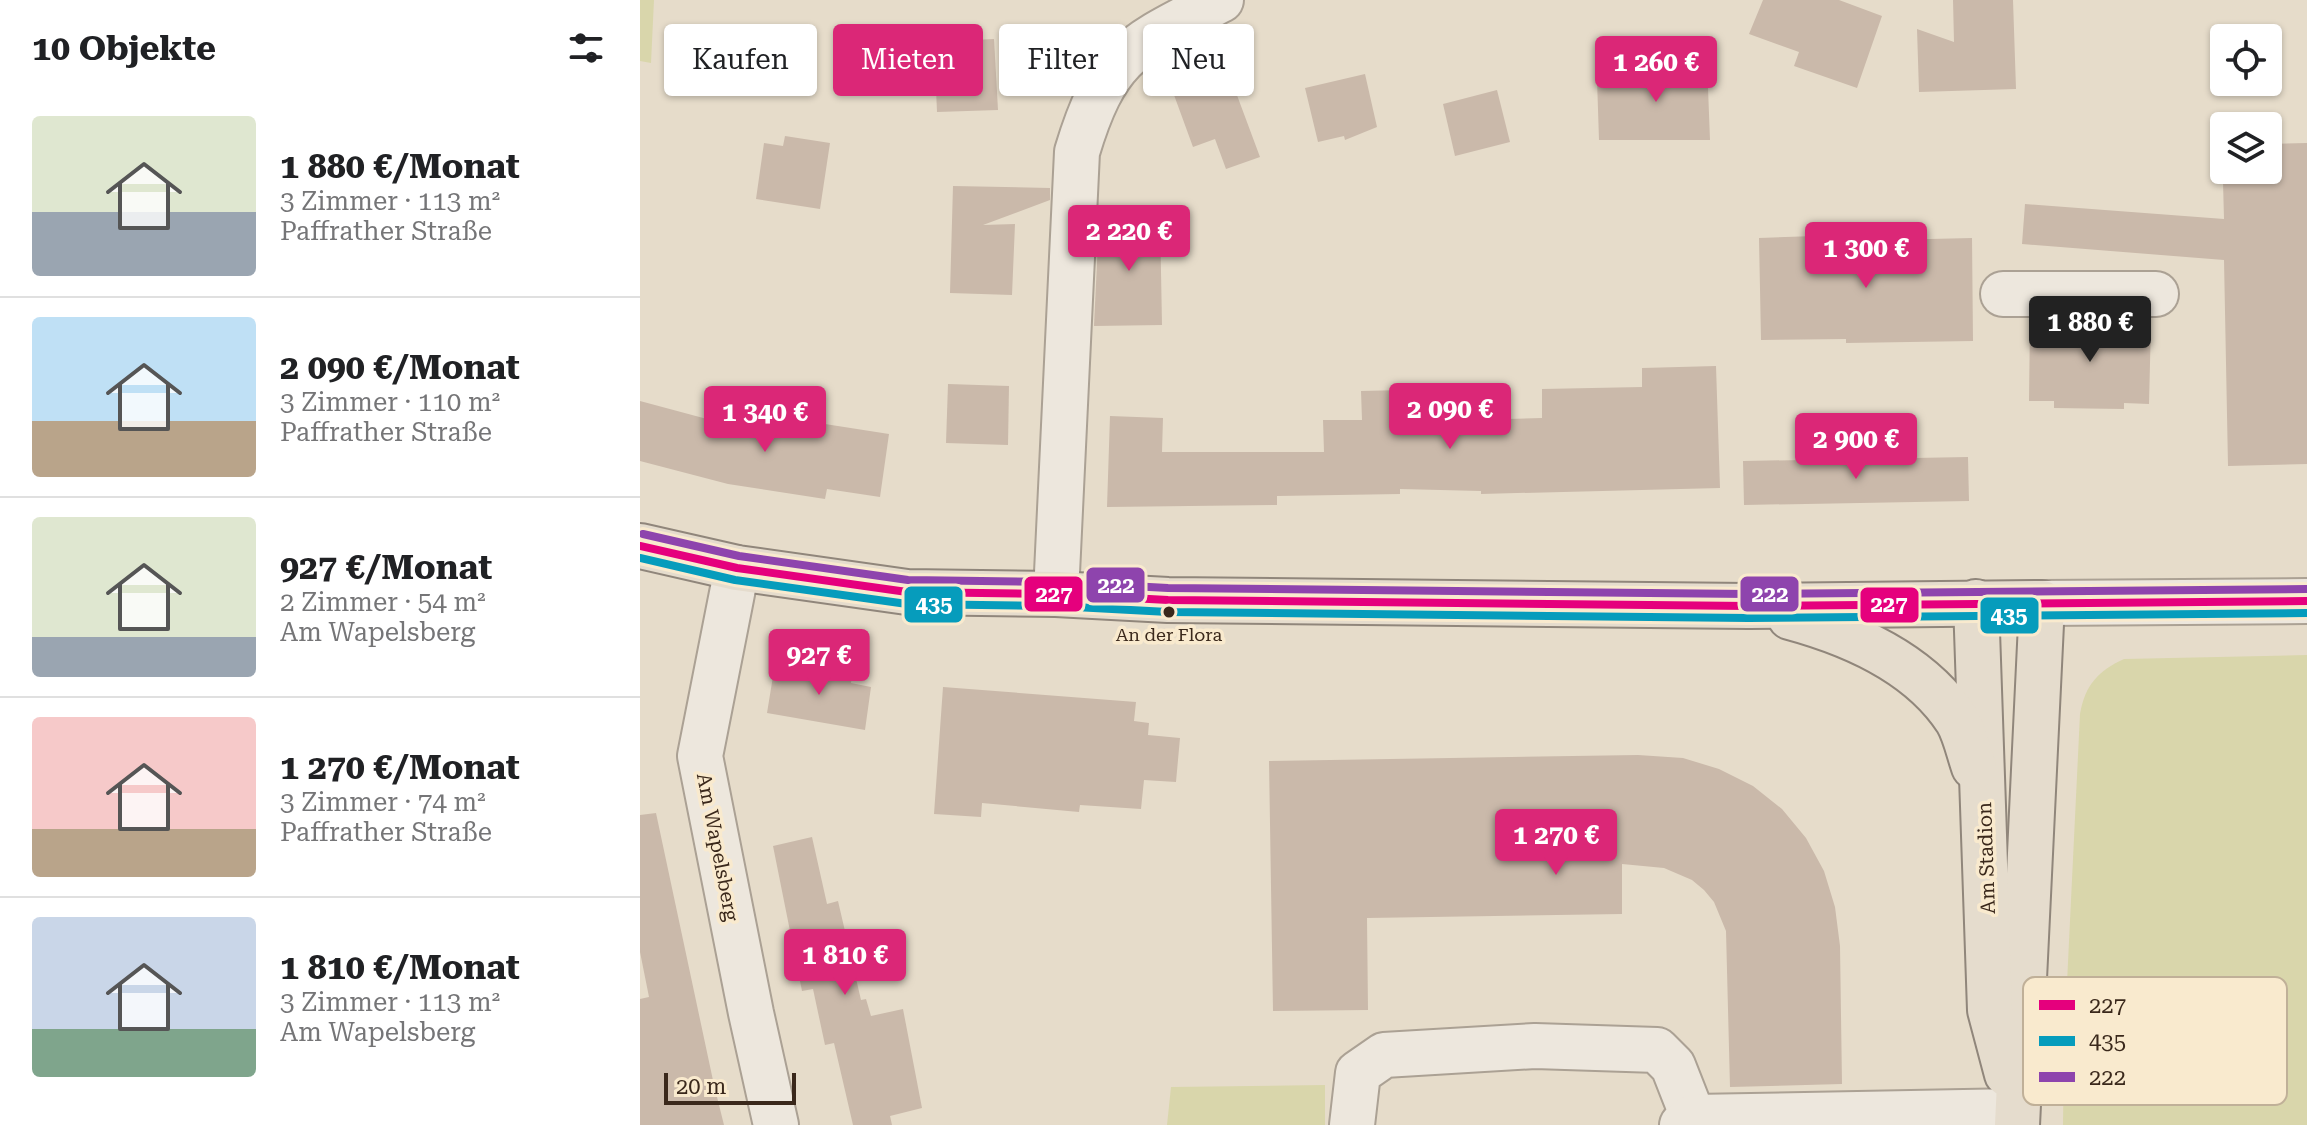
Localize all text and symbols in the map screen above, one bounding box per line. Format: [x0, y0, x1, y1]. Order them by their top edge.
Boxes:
chip: Kaufen [664, 24, 817, 96]
chip: Mieten [833, 24, 983, 96]
chip: Filter [999, 24, 1127, 96]
chip: Neu [1143, 24, 1254, 96]
map controls [2210, 24, 2282, 184]
button: locate [2210, 24, 2282, 96]
icon: filters [564, 26, 608, 70]
text: 10 Objekte [32, 28, 216, 68]
pin: 1 260 € [1582, 36, 1730, 104]
text: 1 260 € [1613, 47, 1699, 77]
button: layers [2210, 112, 2282, 184]
text: 1 880 €/Monat [280, 146, 520, 186]
icon: home [96, 148, 192, 244]
text: 3 Zimmer · 113 m² [280, 186, 500, 216]
pin: 2 220 € [1055, 205, 1203, 273]
text: Paffrather Straße [280, 216, 492, 246]
text: 2 220 € [1086, 216, 1172, 246]
pin: 1 300 € [1792, 222, 1940, 290]
text: 1 300 € [1823, 233, 1909, 263]
pin: 1 880 € [2016, 296, 2164, 364]
text: 1 880 € [2047, 307, 2133, 337]
text: 2 090 €/Monat [280, 347, 520, 387]
icon: home [96, 349, 192, 445]
pin: 2 090 € [1376, 383, 1524, 451]
pin: 1 340 € [691, 386, 839, 454]
text: 3 Zimmer · 110 m² [280, 387, 500, 417]
text: 2 090 € [1407, 394, 1493, 424]
text: 1 340 € [722, 397, 808, 427]
pin: 2 900 € [1782, 413, 1930, 481]
text: Paffrather Straße [280, 417, 492, 447]
text: 2 900 € [1813, 424, 1899, 454]
text: 927 €/Monat [280, 547, 492, 587]
icon: home [96, 549, 192, 645]
line badge: 222 [1085, 566, 1146, 604]
text: 222 [1098, 573, 1134, 598]
line badge: 227 [1023, 575, 1084, 613]
line badge: 222 [1739, 575, 1800, 613]
text: 227 [1036, 582, 1072, 607]
text: 222 [1752, 582, 1788, 607]
line badge: 435 [903, 585, 964, 624]
line badge: 227 [1859, 586, 1920, 624]
text: 2 Zimmer · 54 m² [280, 587, 486, 617]
text: 435 [916, 592, 952, 617]
text: 227 [1871, 592, 1907, 617]
line badge: 435 [1979, 596, 2040, 635]
text: 435 [1991, 603, 2027, 628]
marker: An der Flora [1161, 604, 1177, 620]
text: Am Wapelsberg [280, 617, 475, 647]
place label: An der Flora [1116, 624, 1222, 645]
pin: 927 € [763, 629, 875, 697]
text: 927 € [787, 640, 851, 670]
text: 1 270 €/Monat [280, 747, 520, 787]
icon: home [96, 749, 192, 845]
street label: Am Wapelsberg [692, 771, 744, 924]
text: 3 Zimmer · 74 m² [280, 787, 486, 817]
street label: Am Stadion [1972, 802, 2000, 914]
pin: 1 270 € [1482, 809, 1630, 877]
text: Paffrather Straße [280, 817, 492, 847]
text: 1 270 € [1513, 820, 1599, 850]
pin: 1 810 € [771, 929, 919, 997]
text: 1 810 € [802, 940, 888, 970]
text: 1 810 €/Monat [280, 947, 520, 987]
icon: home [96, 949, 192, 1045]
legend [2023, 977, 2287, 1105]
text: 3 Zimmer · 113 m² [280, 987, 500, 1017]
text: 227 [2089, 993, 2126, 1018]
text: Am Wapelsberg [280, 1017, 475, 1047]
text: 435 [2089, 1029, 2126, 1054]
text: 222 [2089, 1065, 2126, 1090]
scale bar [664, 1069, 796, 1105]
text: 20 m [676, 1074, 726, 1099]

